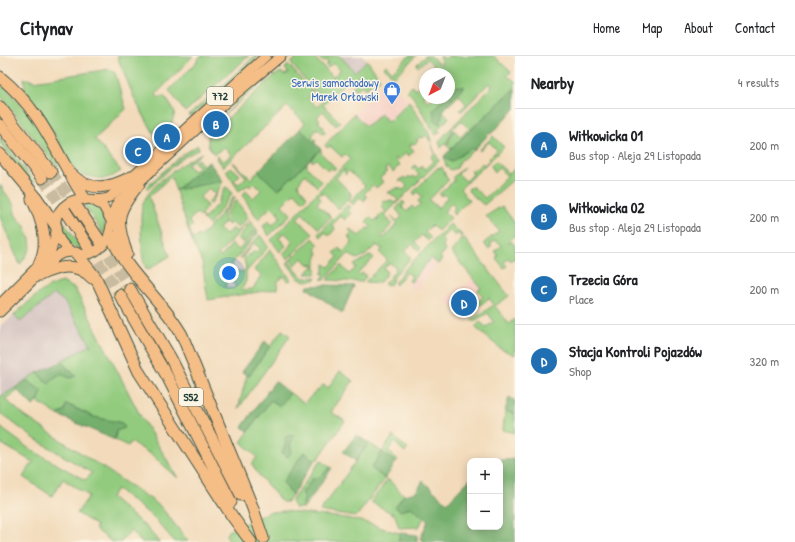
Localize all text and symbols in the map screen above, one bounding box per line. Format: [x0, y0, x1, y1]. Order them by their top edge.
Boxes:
text: Citynav [20, 15, 73, 41]
text: Home [593, 18, 620, 37]
text: Map [642, 18, 662, 37]
text: About [684, 18, 713, 37]
text: Contact [735, 18, 775, 37]
north arrow [419, 68, 455, 104]
text: Nearby [531, 71, 574, 94]
text: 4 results [738, 73, 779, 91]
place label: Serwis samochodowy Marek Orłowski [291, 74, 379, 105]
shop icon: Serwis samochodowy Marek Orłowski [382, 80, 402, 105]
road number: 772 [207, 87, 233, 105]
pin: B [203, 109, 229, 139]
pin: A [154, 122, 180, 152]
text: Witkowicka 01 [569, 125, 643, 146]
pin: C [125, 136, 151, 166]
text: A [541, 136, 547, 154]
text: 200 m [749, 136, 779, 154]
text: Bus stop · Aleja 29 Listopada [569, 146, 701, 164]
text: Witkowicka 02 [569, 197, 644, 218]
text: B [541, 208, 547, 226]
text: 200 m [749, 208, 779, 226]
text: Bus stop · Aleja 29 Listopada [569, 218, 701, 236]
your location [219, 263, 239, 283]
text: Trzecia Góra [569, 269, 638, 290]
text: C [540, 280, 548, 298]
text: 200 m [749, 280, 779, 298]
pin: D [451, 288, 477, 318]
text: Place [569, 290, 594, 308]
text: Stacja Kontroli Pojazdów [569, 341, 702, 362]
text: D [541, 352, 547, 370]
text: 320 m [749, 352, 779, 370]
text: Shop [569, 362, 591, 380]
road number: S52 [179, 388, 203, 406]
map controls [467, 458, 503, 530]
button: + [467, 458, 503, 494]
button: − [467, 494, 503, 530]

